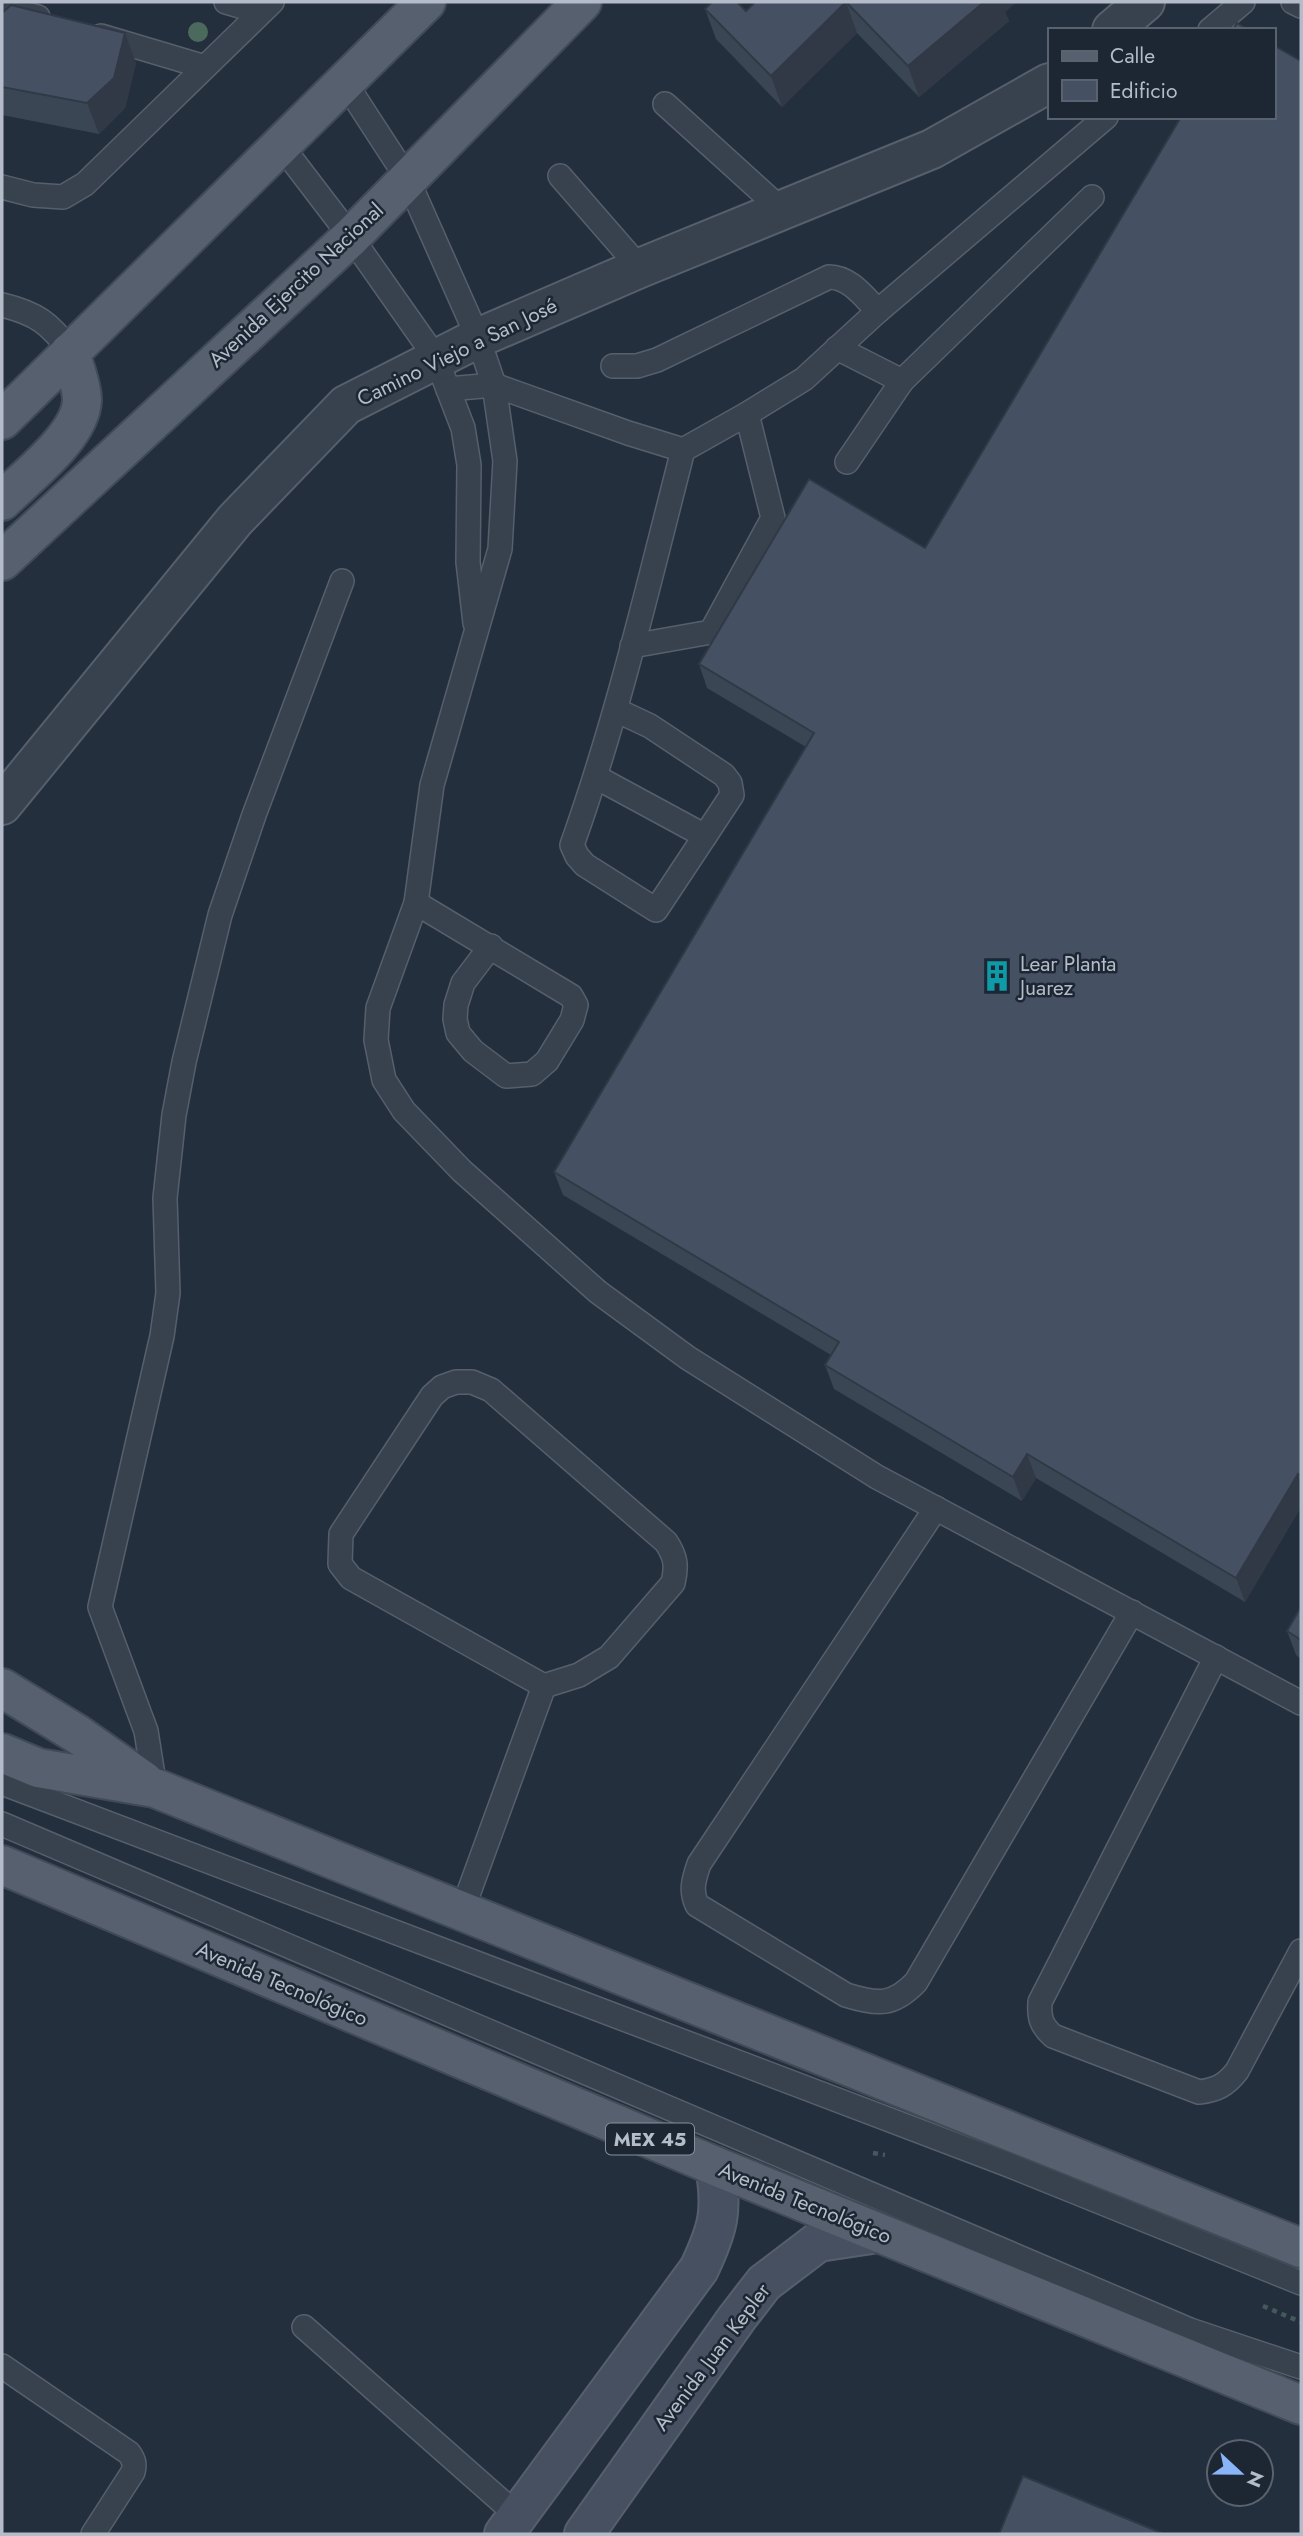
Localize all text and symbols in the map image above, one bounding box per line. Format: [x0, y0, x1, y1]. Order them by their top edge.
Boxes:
legend [1048, 28, 1275, 119]
text: Calle [1110, 41, 1155, 71]
text: Edificio [1110, 76, 1177, 106]
street label: Avenida Ejercito Nacional [202, 196, 390, 374]
street label: Camino Viejo a San José [352, 290, 562, 414]
place label: Lear Planta Juarez [1017, 949, 1116, 1003]
building icon: Lear Planta Juarez [980, 959, 1014, 993]
street label: Avenida Tecnológico [192, 1934, 372, 2034]
road number: MEX 45 [606, 2124, 694, 2154]
street label: Avenida Tecnológico [714, 2155, 896, 2251]
street label: Avenida Juan Kepler [647, 2276, 778, 2437]
north arrow [1205, 2438, 1275, 2508]
text: N [1240, 2467, 1271, 2491]

